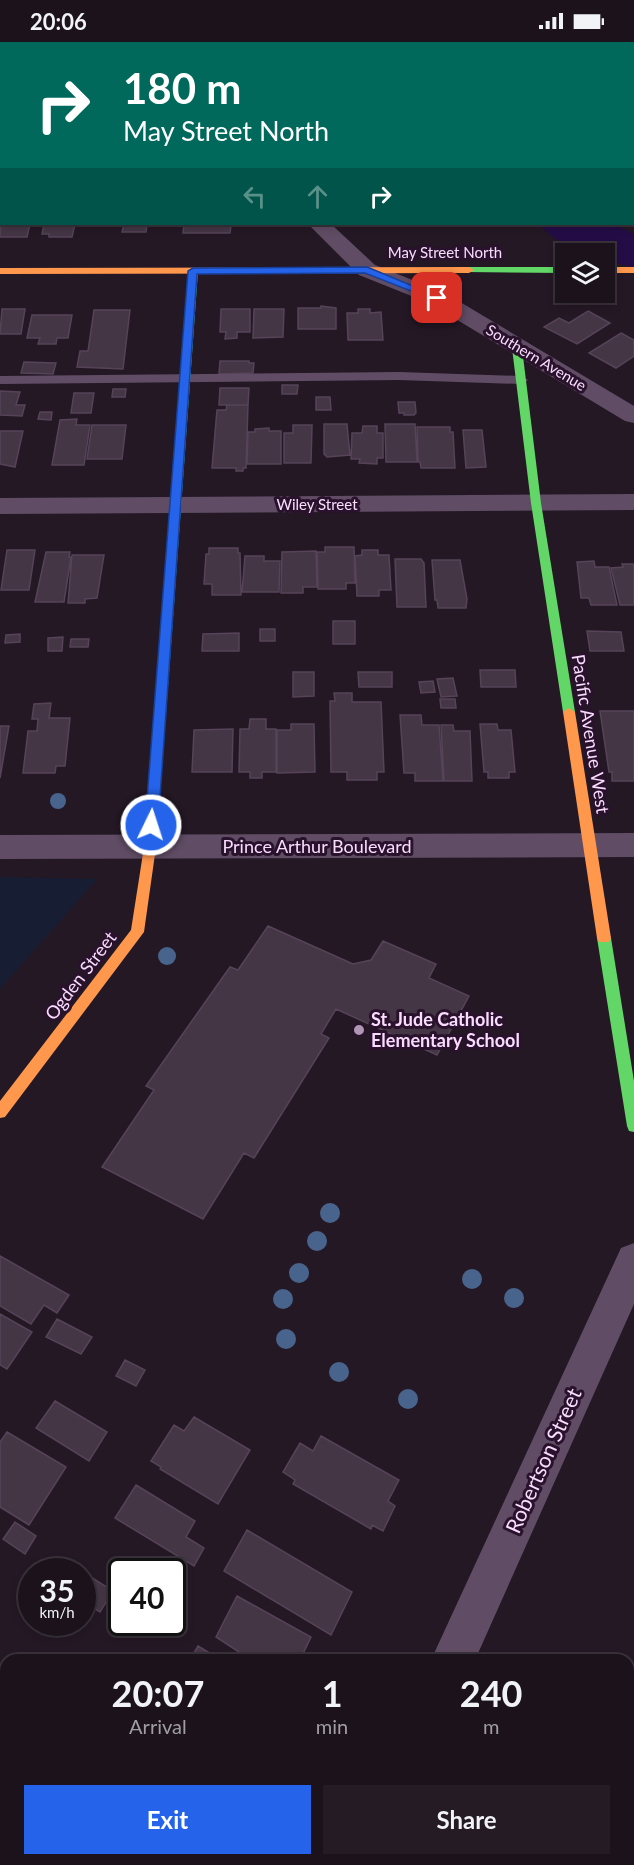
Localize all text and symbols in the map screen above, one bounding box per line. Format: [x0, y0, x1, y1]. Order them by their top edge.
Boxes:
text: 20:06 [30, 8, 87, 35]
text: 180 m [123, 63, 241, 113]
icon: right [24, 66, 102, 144]
text: May Street North [123, 114, 329, 147]
icon: left [238, 180, 271, 213]
icon: ahead [301, 180, 334, 213]
icon: right [364, 180, 397, 213]
street label: May Street North [388, 243, 502, 261]
map controls [555, 243, 615, 303]
button: layers [555, 243, 615, 303]
pin [411, 272, 462, 323]
icon: arrive [420, 281, 453, 314]
street label: Southern Avenue [483, 320, 590, 394]
street label: Wiley Street [276, 495, 358, 513]
street label: Pacific Avenue West [568, 653, 614, 815]
position arrow [119, 793, 183, 857]
street label: Prince Arthur Boulevard [222, 835, 412, 857]
street label: Ogden Street [40, 926, 121, 1024]
place label: St. Jude Catholic Elementary School [371, 1008, 520, 1051]
marker: St. Jude Catholic Elementary School [352, 1023, 366, 1037]
street label: Robertson Street [500, 1384, 586, 1537]
speed limit sign: 40 [108, 1558, 186, 1636]
text: 35 [40, 1572, 74, 1608]
text: km/h [39, 1603, 75, 1621]
text: 20:07 [112, 1671, 204, 1715]
text: 1 [322, 1671, 343, 1715]
text: 240 [460, 1671, 522, 1715]
text: Arrival [129, 1714, 187, 1738]
text: min [316, 1714, 348, 1738]
text: m [483, 1714, 499, 1738]
button: Exit [24, 1785, 311, 1854]
button: Share [323, 1785, 610, 1854]

